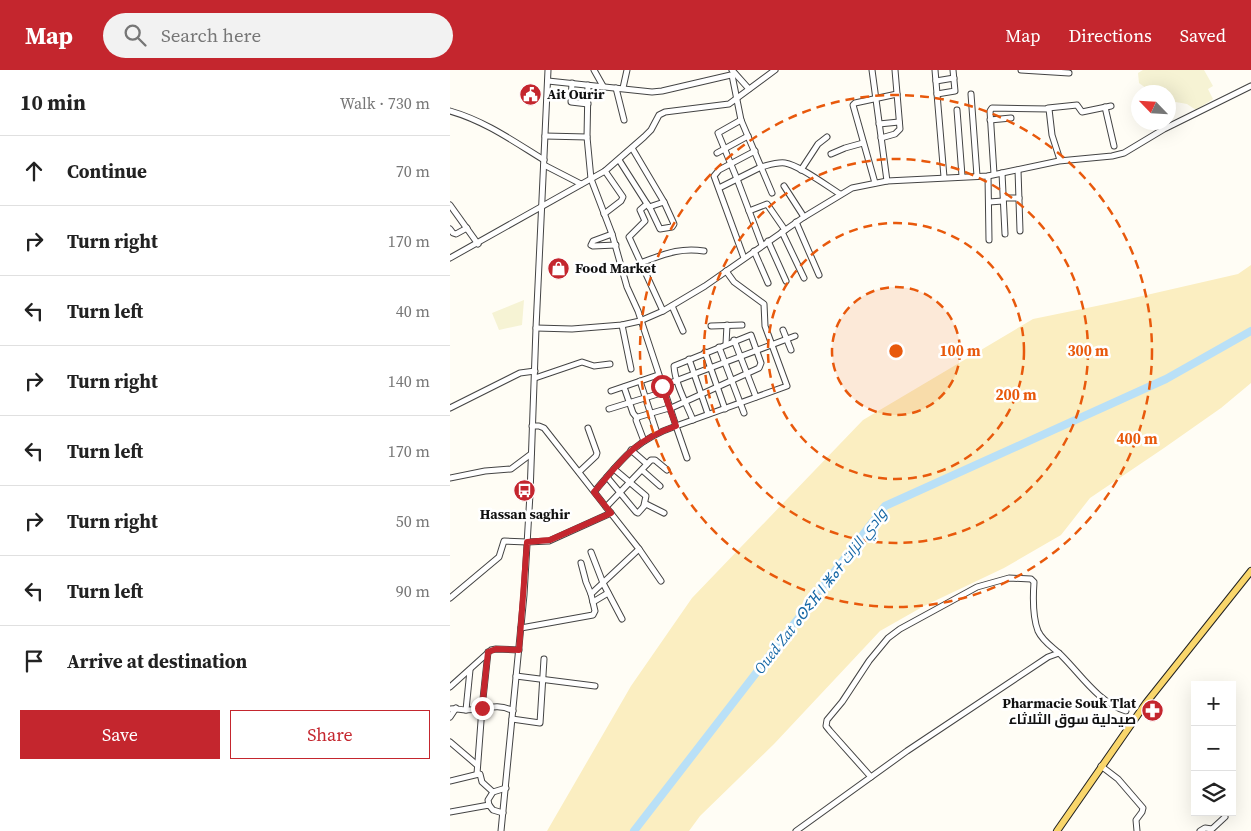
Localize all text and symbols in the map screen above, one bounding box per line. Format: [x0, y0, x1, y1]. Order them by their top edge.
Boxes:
search box [103, 13, 453, 58]
text: Map [25, 19, 73, 52]
icon: search [121, 21, 149, 49]
text: Search here [161, 22, 261, 48]
text: Map [1005, 23, 1041, 48]
text: Directions [1069, 23, 1152, 48]
text: Saved [1180, 23, 1226, 48]
public building icon: Ait Ourir [519, 82, 543, 106]
place label: Ait Ourir [547, 84, 605, 104]
north arrow [1131, 85, 1176, 130]
text: 10 min [20, 88, 86, 117]
text: Walk · 730 m [340, 92, 430, 114]
icon: ahead [20, 157, 48, 185]
text: Continue [67, 158, 147, 184]
text: 70 m [396, 160, 430, 182]
icon: right [20, 227, 48, 255]
text: Turn right [67, 228, 158, 254]
text: 170 m [388, 230, 430, 252]
shop icon: Food Market [547, 256, 571, 280]
place label: Food Market [575, 258, 657, 278]
icon: left [20, 297, 48, 325]
text: Turn left [67, 298, 143, 324]
text: 40 m [396, 300, 430, 322]
text: 100 m [939, 340, 981, 361]
text: 300 m [1067, 340, 1109, 361]
centre of rings [887, 342, 905, 360]
icon: right [20, 367, 48, 395]
text: Turn right [67, 368, 158, 394]
text: 140 m [388, 370, 430, 392]
route start [651, 375, 674, 398]
text: 200 m [995, 384, 1037, 405]
text: 400 m [1116, 428, 1158, 449]
icon: left [20, 437, 48, 465]
text: Turn left [67, 438, 143, 464]
text: 170 m [388, 440, 430, 462]
bus stop icon: Hassan saghir [513, 479, 537, 503]
water label: Oued Zat ⴰⵙⵉⴼ ⵏ ⵥⴰⵜ وادي الزات [749, 503, 893, 679]
place label: Hassan saghir [480, 504, 571, 524]
icon: right [20, 507, 48, 535]
text: Turn right [67, 508, 158, 534]
text: 50 m [396, 510, 430, 532]
icon: left [20, 577, 48, 605]
text: Turn left [67, 578, 143, 604]
text: 90 m [396, 580, 430, 602]
icon: arrive [20, 647, 48, 675]
text: Arrive at destination [67, 648, 247, 674]
map controls [1191, 681, 1236, 816]
button: + [1191, 681, 1236, 726]
place label: Pharmacie Souk Tlat صيدلية سوق الثلاثاء [1002, 693, 1137, 729]
route end [471, 697, 494, 720]
pharmacy icon: Pharmacie Souk Tlat صيدلية سوق الثلاثاء [1140, 699, 1164, 723]
button: Save [20, 710, 220, 759]
button: Share [230, 710, 430, 759]
button: − [1191, 726, 1236, 771]
button: layers [1191, 771, 1236, 816]

